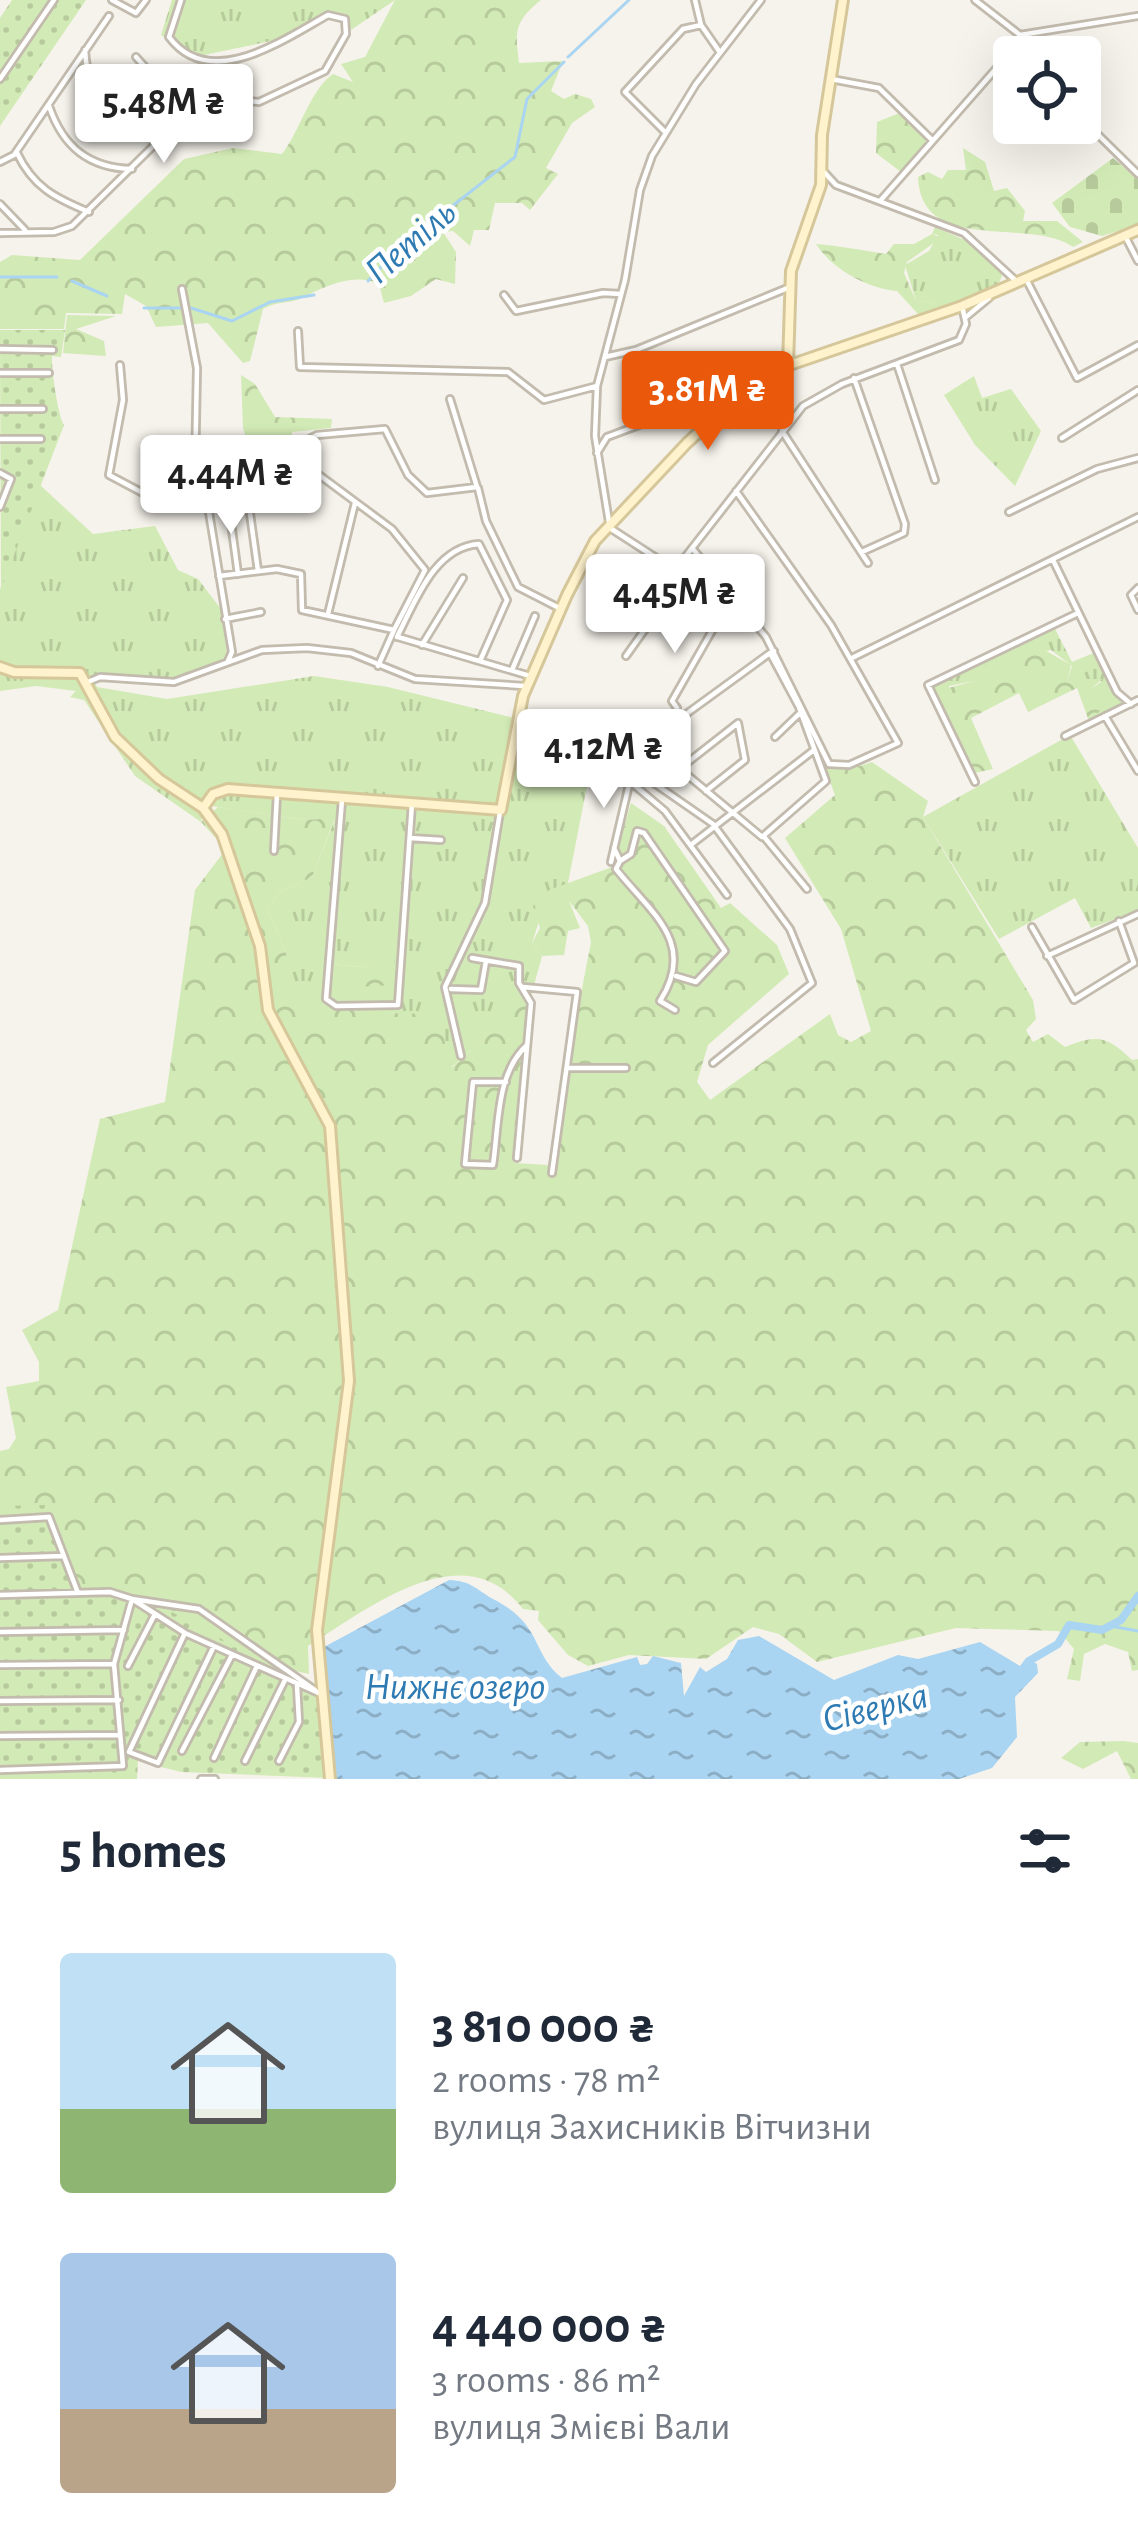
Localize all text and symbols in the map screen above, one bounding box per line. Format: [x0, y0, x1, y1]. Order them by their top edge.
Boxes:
map controls [993, 36, 1101, 144]
button: locate [993, 36, 1101, 144]
pin: 5.48M ₴ [53, 64, 275, 166]
text: 5.48M ₴ [102, 83, 226, 122]
water label: Петіль [358, 192, 464, 292]
pin: 3.81M ₴ [597, 351, 819, 453]
text: 3.81M ₴ [649, 370, 767, 409]
pin: 4.44M ₴ [120, 435, 342, 537]
text: 4.44M ₴ [167, 454, 295, 493]
pin: 4.45M ₴ [564, 554, 786, 656]
text: 4.45M ₴ [613, 573, 737, 612]
pin: 4.12M ₴ [493, 709, 715, 811]
text: 4.12M ₴ [544, 728, 664, 767]
water label: Нижнє озеро [365, 1668, 545, 1707]
water label: Сіверка [818, 1676, 932, 1740]
icon: filters [1012, 1818, 1078, 1884]
text: 5 homes [60, 1826, 227, 1877]
icon: home [156, 2001, 300, 2145]
text: 3 810 000 ₴ [432, 2001, 656, 2052]
text: 2 rooms · 78 m² [432, 2061, 660, 2100]
text: вулиця Захисників Вітчизни [432, 2108, 872, 2147]
icon: home [156, 2301, 300, 2445]
text: 4 440 000 ₴ [432, 2301, 668, 2352]
text: 3 rooms · 86 m² [432, 2361, 660, 2400]
text: вулиця Змієві Вали [432, 2408, 731, 2447]

